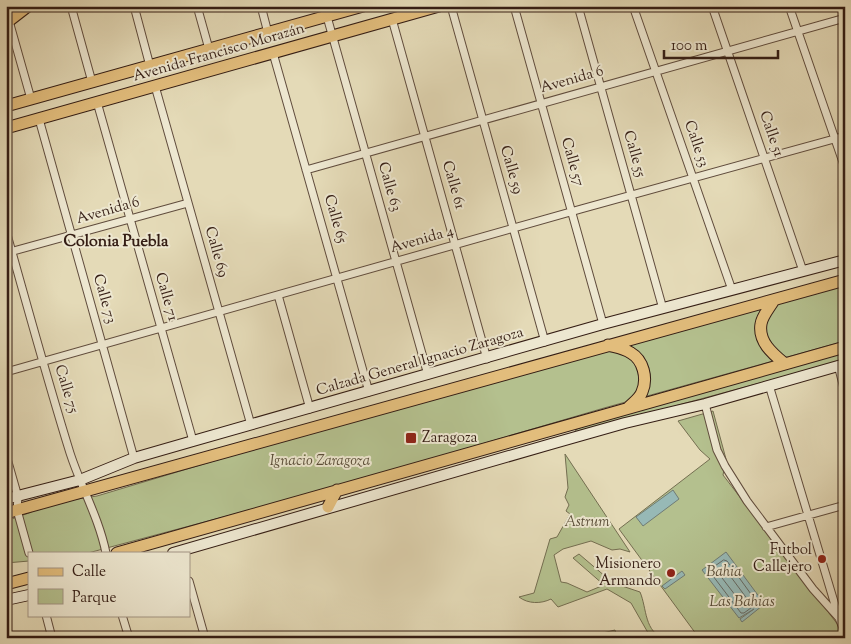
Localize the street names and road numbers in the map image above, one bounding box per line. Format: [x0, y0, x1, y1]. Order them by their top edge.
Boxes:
street label: Avenida Francisco Morazán [131, 18, 307, 88]
street label: Avenida 6 [538, 61, 606, 99]
street label: Calle 51 [753, 108, 789, 160]
street label: Calle 53 [678, 118, 714, 170]
street label: Calle 55 [617, 128, 651, 180]
street label: Calle 57 [555, 135, 589, 189]
street label: Calle 59 [494, 143, 528, 197]
street label: Calle 61 [436, 158, 470, 212]
street label: Calle 63 [372, 160, 406, 214]
street label: Avenida 6 [74, 192, 142, 230]
street label: Calle 65 [318, 192, 352, 246]
street label: Avenida 4 [388, 221, 457, 259]
street label: Calle 69 [199, 224, 233, 280]
street label: Calle 71 [149, 270, 183, 324]
street label: Calle 73 [87, 272, 121, 326]
street label: Calzada General Ignacio Zaragoza [314, 322, 526, 402]
street label: Calle 75 [49, 362, 83, 416]

